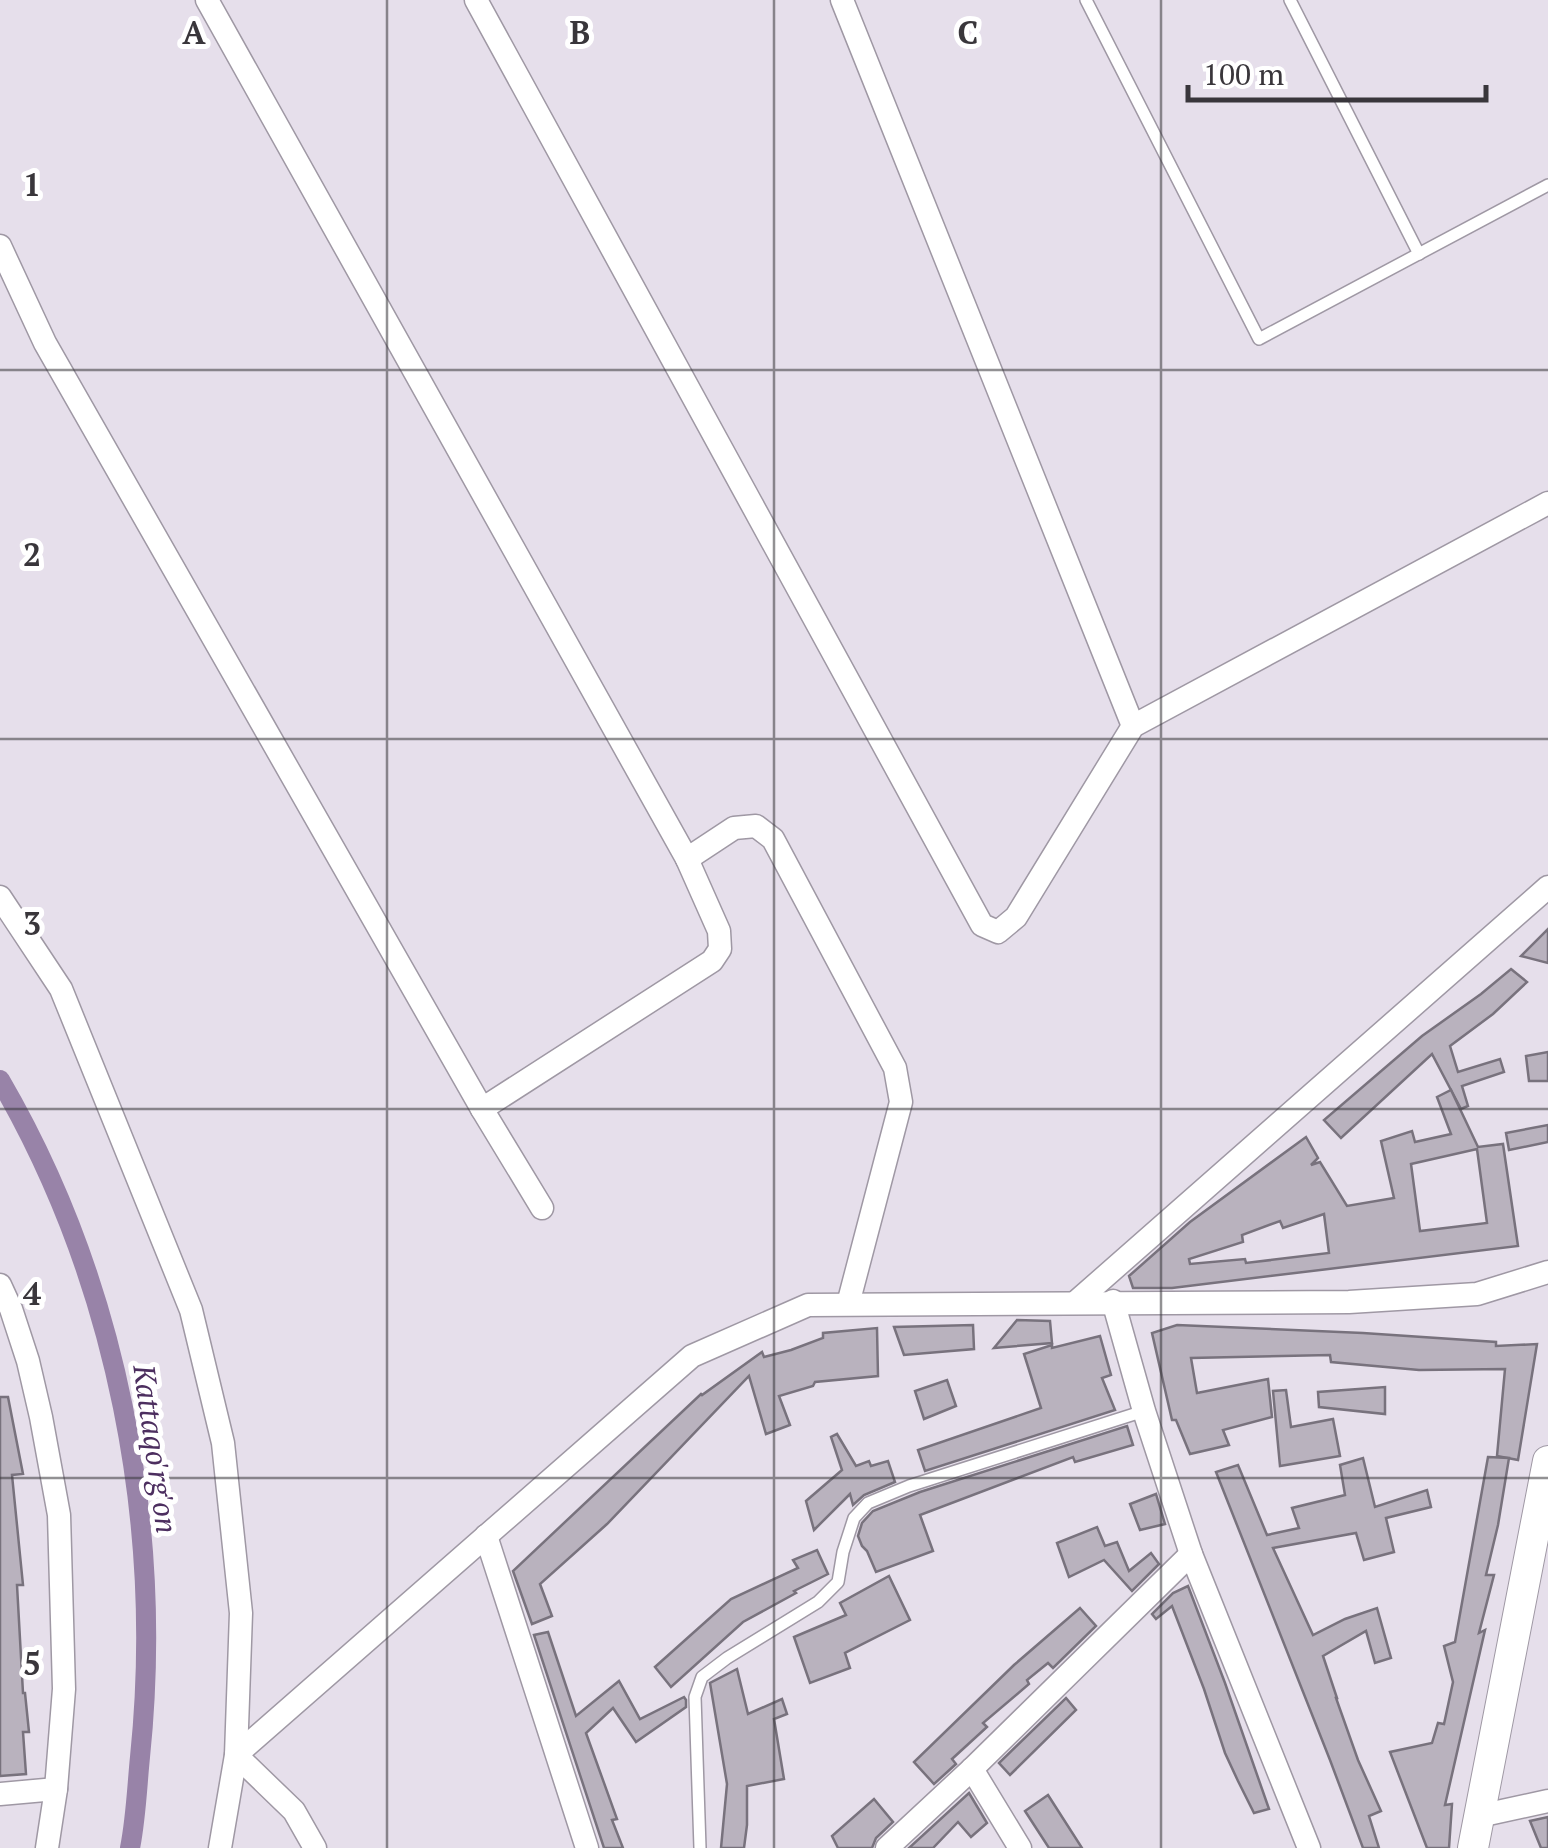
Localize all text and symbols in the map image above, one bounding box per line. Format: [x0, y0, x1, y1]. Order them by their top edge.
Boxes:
text: A [182, 11, 206, 53]
text: B [570, 11, 590, 53]
text: C [958, 11, 978, 53]
scale bar [1188, 40, 1486, 102]
text: 100 m [1203, 54, 1284, 94]
text: 1 [23, 163, 41, 205]
text: 2 [23, 533, 41, 575]
text: 3 [23, 902, 41, 944]
text: 4 [23, 1272, 41, 1314]
water label: Kattaqo'rg'on [124, 1361, 188, 1536]
text: 5 [23, 1642, 41, 1684]

